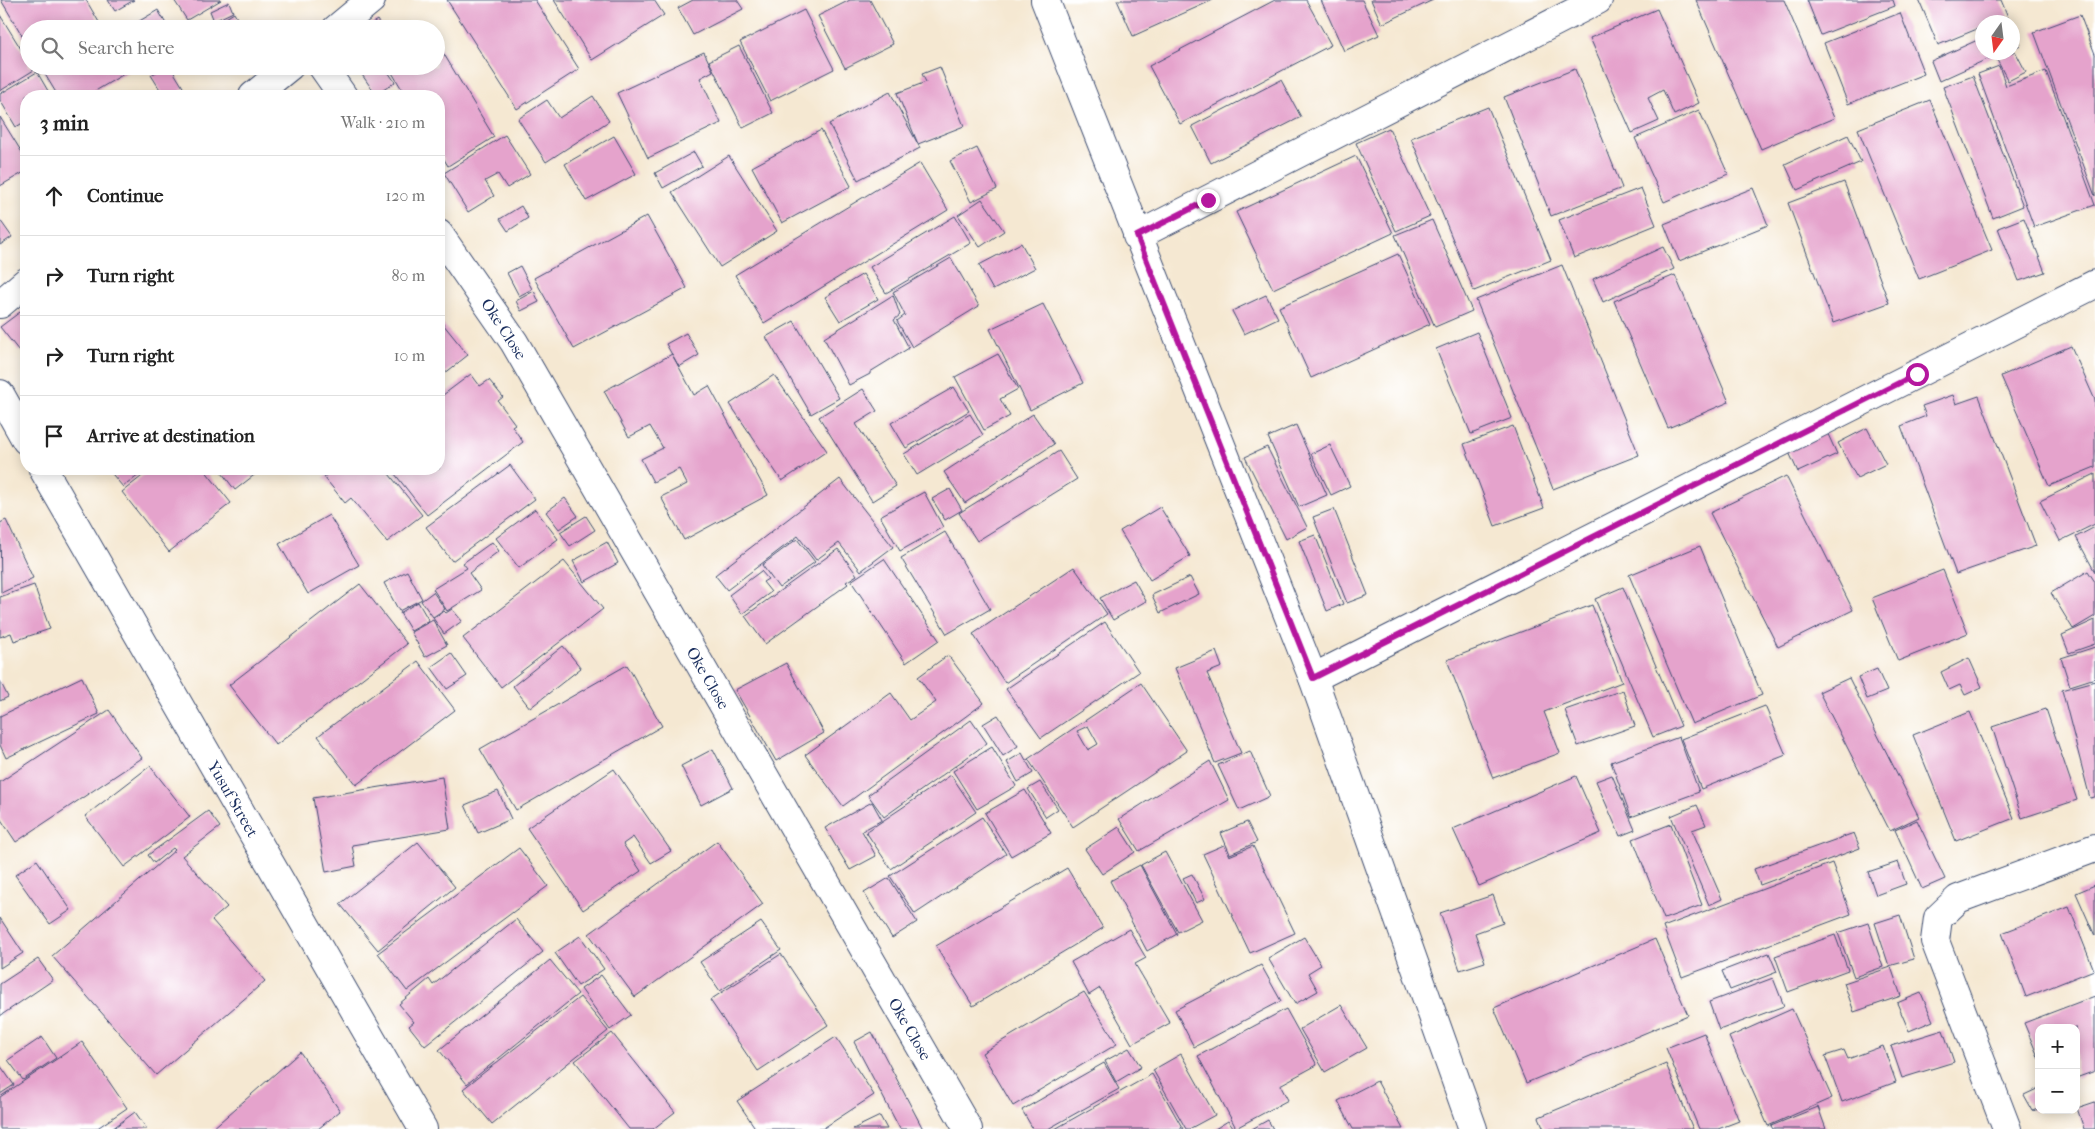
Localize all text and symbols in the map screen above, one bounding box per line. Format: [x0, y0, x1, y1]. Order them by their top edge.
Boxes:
north arrow [1975, 15, 2020, 60]
search box [20, 20, 445, 75]
icon: search [38, 34, 66, 62]
text: Search here [78, 37, 174, 59]
text: 3 min [40, 111, 89, 135]
text: Walk · 210 m [341, 113, 425, 132]
icon: ahead [40, 182, 68, 210]
text: Continue [87, 185, 163, 207]
text: 120 m [386, 186, 425, 205]
route end [1197, 189, 1220, 212]
icon: right [40, 262, 68, 290]
text: Turn right [87, 265, 174, 287]
text: 80 m [391, 266, 425, 285]
street label: Oke Close [477, 295, 531, 363]
icon: right [40, 342, 68, 370]
text: Turn right [87, 345, 174, 367]
text: 10 m [394, 346, 425, 365]
route start [1906, 363, 1929, 386]
icon: arrive [40, 422, 68, 450]
text: Arrive at destination [87, 425, 255, 447]
street label: Oke Close [683, 643, 734, 713]
street label: Yusuf Street [203, 757, 263, 841]
street label: Oke Close [885, 994, 936, 1064]
map controls [2035, 1024, 2080, 1114]
button: + [2035, 1024, 2080, 1069]
button: − [2035, 1069, 2080, 1114]

